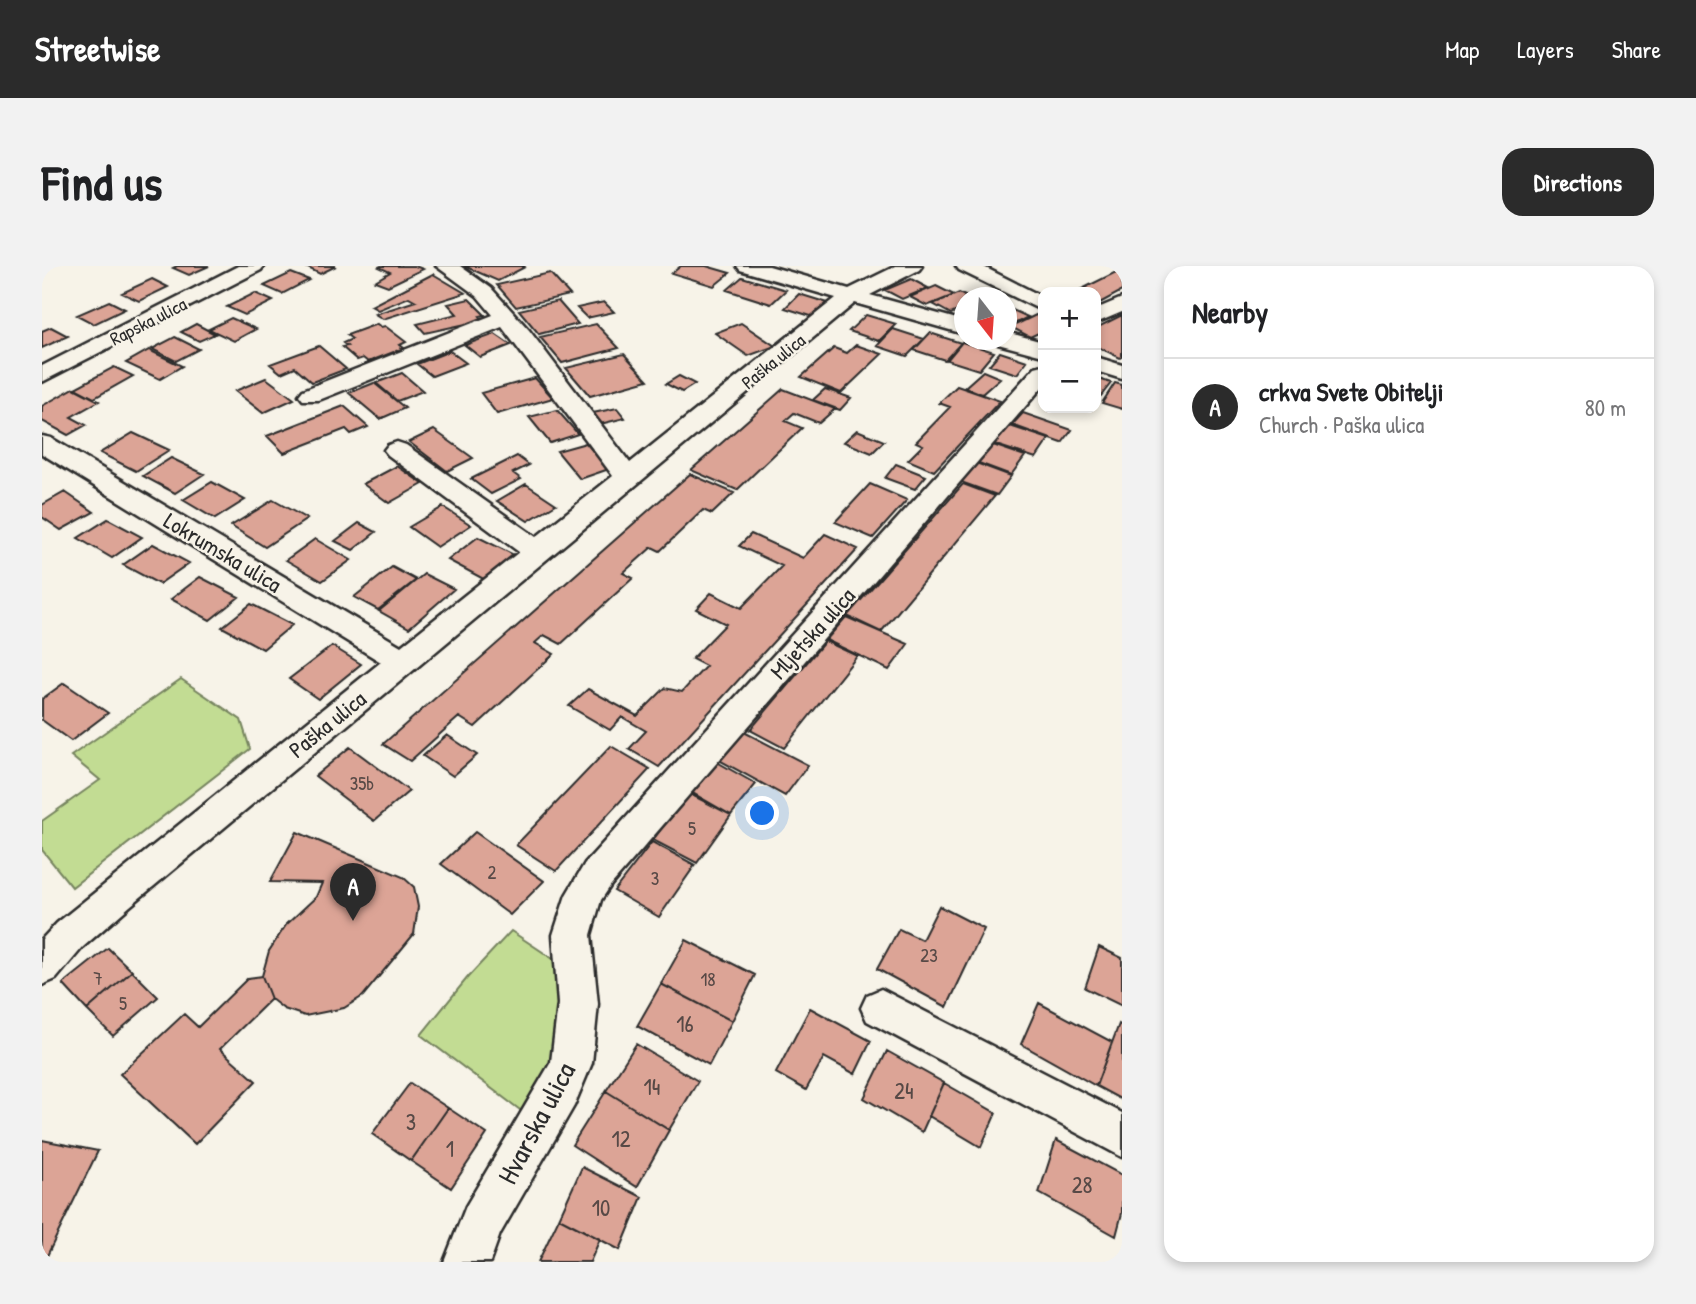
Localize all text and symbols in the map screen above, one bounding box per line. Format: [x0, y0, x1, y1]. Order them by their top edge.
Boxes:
text: Streetwise [35, 27, 160, 71]
text: Map [1445, 33, 1479, 65]
text: Layers [1517, 33, 1574, 65]
text: Share [1612, 33, 1661, 65]
button: Directions [1502, 148, 1654, 216]
text: Find us [42, 149, 162, 215]
north arrow [954, 287, 1017, 350]
map controls [1038, 287, 1101, 413]
button: + [1038, 287, 1101, 350]
street label: Rapska ulica [105, 290, 191, 351]
text: Nearby [1192, 292, 1268, 332]
street label: Paška ulica [736, 327, 811, 395]
button: − [1038, 350, 1101, 413]
text: crkva Svete Obitelji [1259, 374, 1444, 409]
text: A [1209, 392, 1221, 423]
text: 80 m [1585, 392, 1626, 423]
text: Church · Paška ulica [1259, 409, 1424, 440]
street label: Lokrumska ulica [158, 505, 288, 599]
street label: Mljetska ulica [763, 580, 861, 686]
street label: Paška ulica [282, 683, 372, 765]
house number: 35b [350, 770, 374, 796]
your location [745, 796, 779, 830]
house number: 5 [688, 815, 696, 841]
house number: 2 [488, 859, 497, 885]
pin: A [330, 863, 376, 921]
house number: 3 [651, 865, 659, 891]
house number: 23 [920, 942, 938, 968]
house number: 7 [93, 965, 103, 991]
house number: 18 [700, 966, 716, 992]
house number: 5 [119, 990, 127, 1016]
house number: 16 [676, 1008, 694, 1039]
street label: Hvarska ulica [488, 1056, 584, 1190]
house number: 14 [644, 1071, 660, 1102]
house number: 24 [894, 1075, 914, 1106]
house number: 3 [406, 1106, 416, 1137]
house number: 12 [611, 1123, 631, 1154]
house number: 1 [446, 1133, 454, 1164]
house number: 28 [1072, 1169, 1092, 1200]
house number: 10 [592, 1192, 610, 1223]

